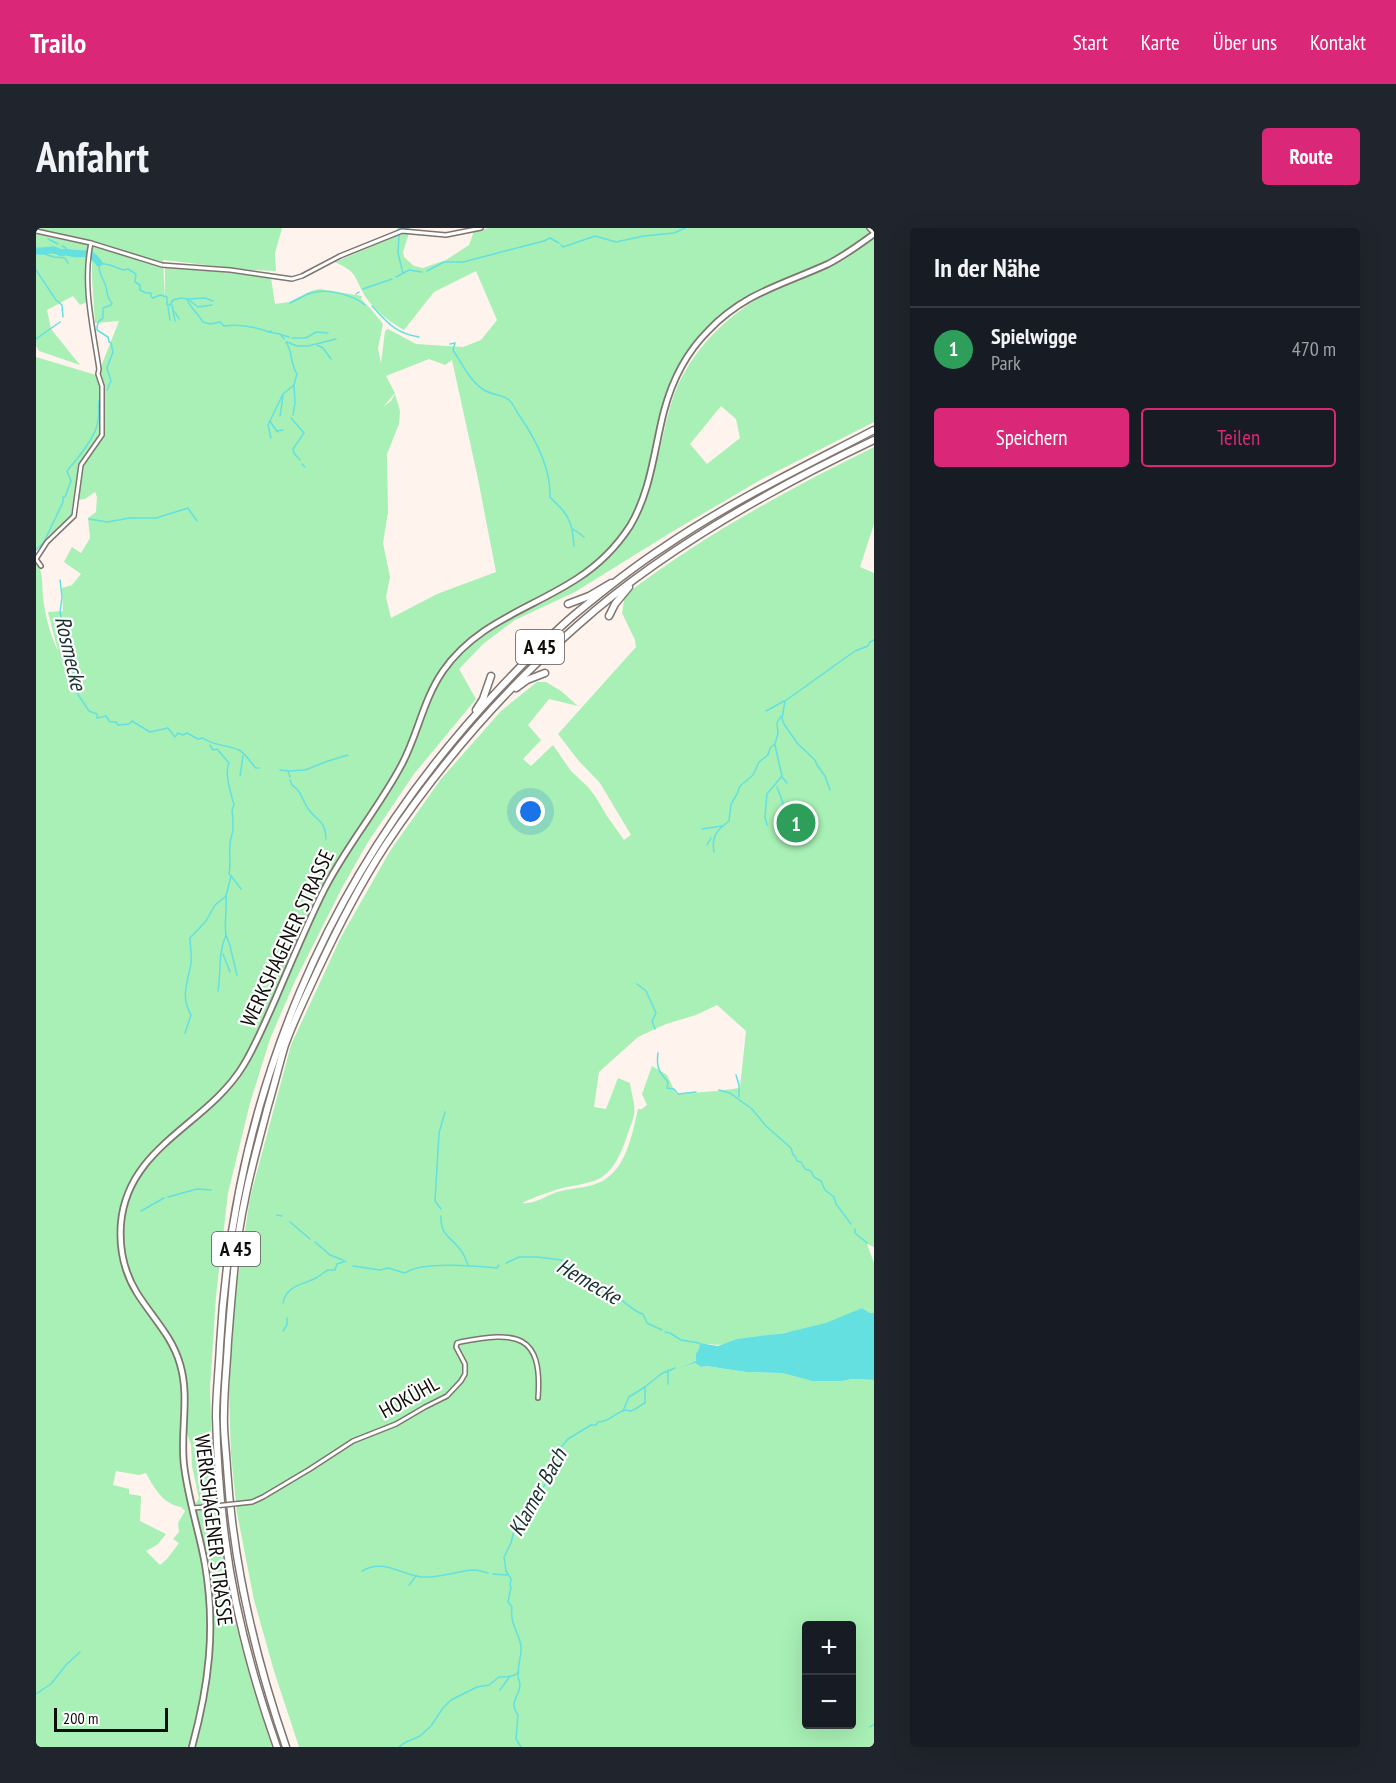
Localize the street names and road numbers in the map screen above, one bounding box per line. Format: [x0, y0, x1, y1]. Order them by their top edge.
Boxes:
road number: A 45 [516, 630, 564, 664]
street label: WERKSHAGENER STRASSE [234, 845, 340, 1031]
road number: A 45 [212, 1232, 260, 1266]
street label: HOKÜHL [374, 1370, 444, 1424]
street label: WERKSHAGENER STRASSE [189, 1433, 239, 1627]

